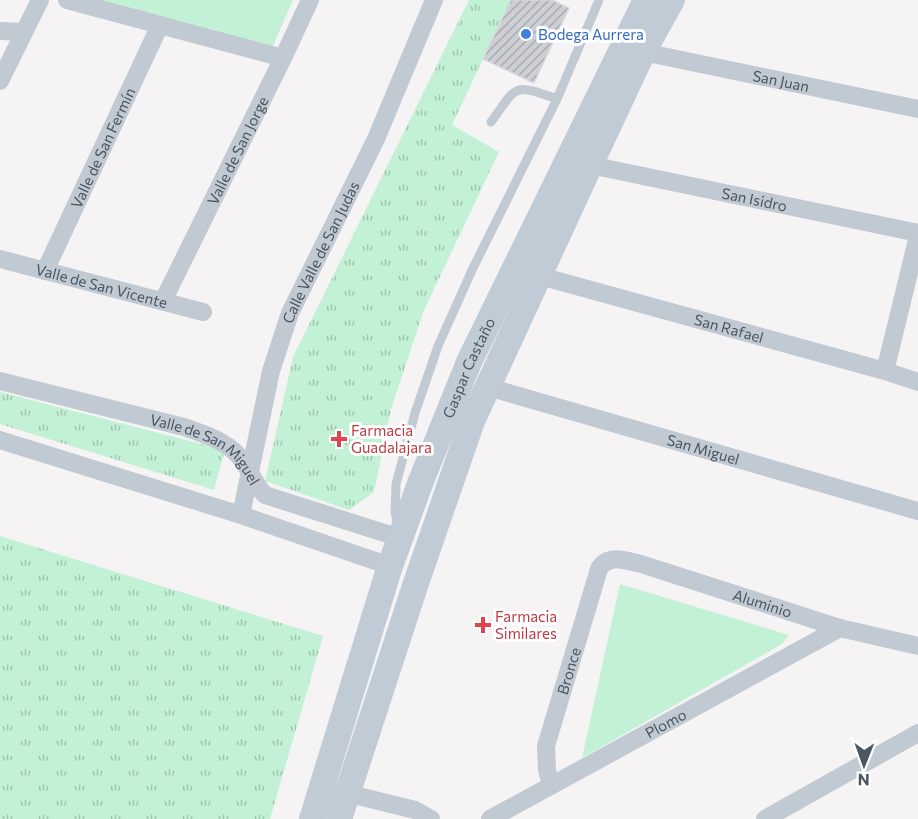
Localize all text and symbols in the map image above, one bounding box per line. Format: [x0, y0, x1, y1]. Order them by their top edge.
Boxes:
place label: Bodega Aurrera [538, 25, 644, 43]
marker: Bodega Aurrera [519, 27, 533, 41]
street label: San Juan [751, 66, 811, 95]
street label: Valle de San Fermín [67, 85, 139, 211]
street label: Valle de San Jorge [203, 93, 272, 208]
street label: Calle Valle de San Judas [278, 178, 363, 325]
street label: San Isidro [720, 184, 789, 215]
street label: Valle de San Vicente [34, 260, 170, 311]
street label: San Rafael [692, 310, 766, 346]
street label: Gaspar Castaño [438, 315, 498, 421]
street label: Valle de San Miguel [148, 410, 264, 488]
place label: Farmacia Guadalajara [351, 421, 432, 456]
street label: San Miguel [665, 430, 742, 468]
marker: Farmacia Guadalajara [332, 432, 346, 446]
street label: Aluminio [731, 585, 794, 621]
place label: Farmacia Similares [495, 607, 557, 642]
marker: Farmacia Similares [476, 618, 490, 632]
street label: Bronce [553, 645, 584, 697]
street label: Plomo [642, 705, 689, 742]
north arrow [834, 735, 894, 795]
text: N [858, 771, 870, 790]

